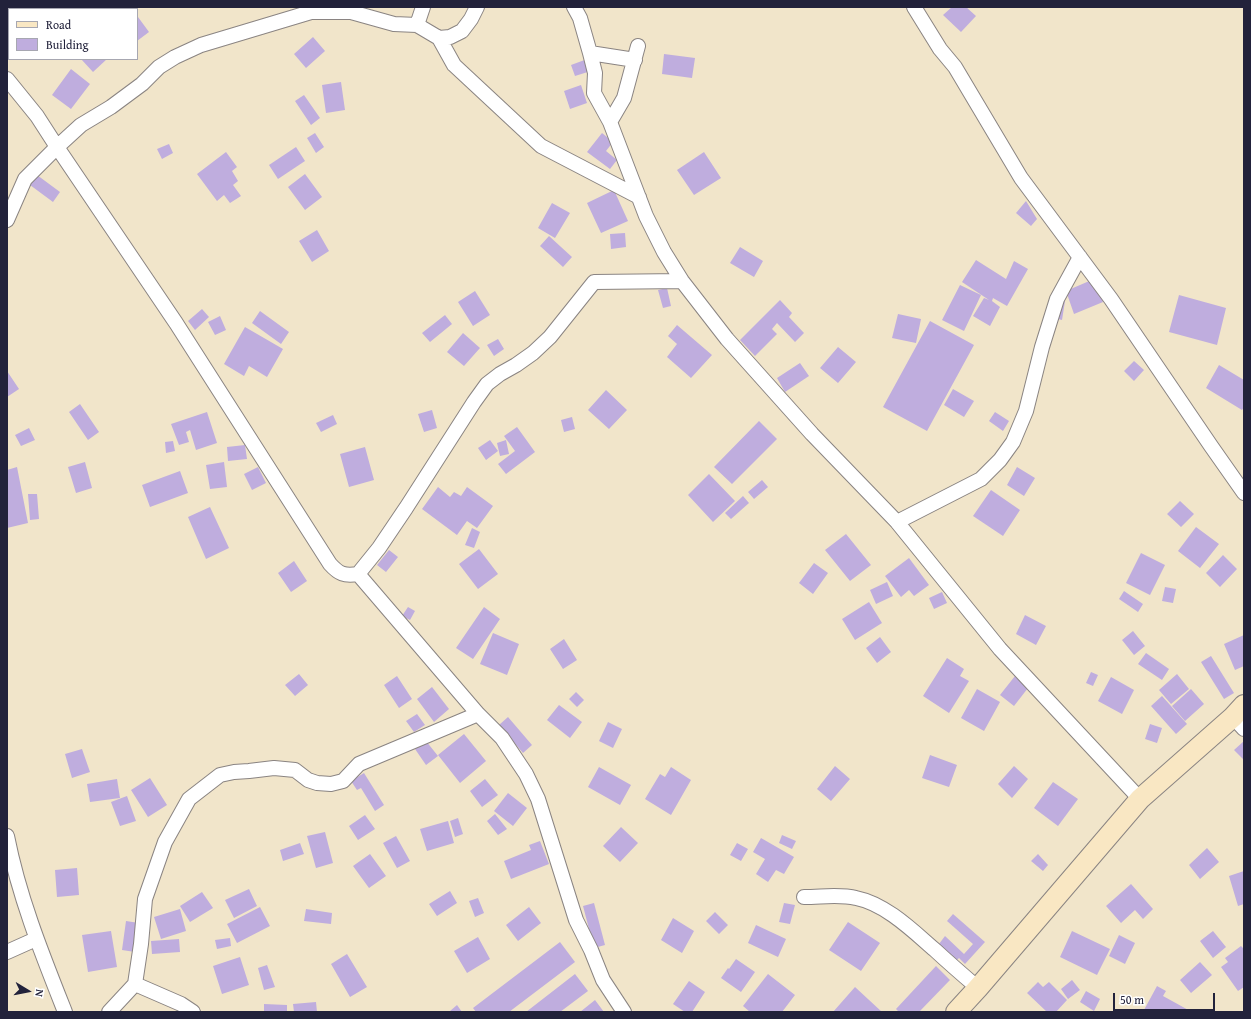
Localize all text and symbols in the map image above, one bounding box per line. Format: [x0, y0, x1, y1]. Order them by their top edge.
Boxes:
legend [8, 8, 138, 60]
text: Road [46, 16, 71, 33]
text: Building [46, 36, 89, 53]
north arrow [8, 971, 48, 1011]
scale bar [1115, 985, 1217, 1011]
text: N [31, 988, 48, 998]
text: 50 m [1120, 991, 1144, 1008]

